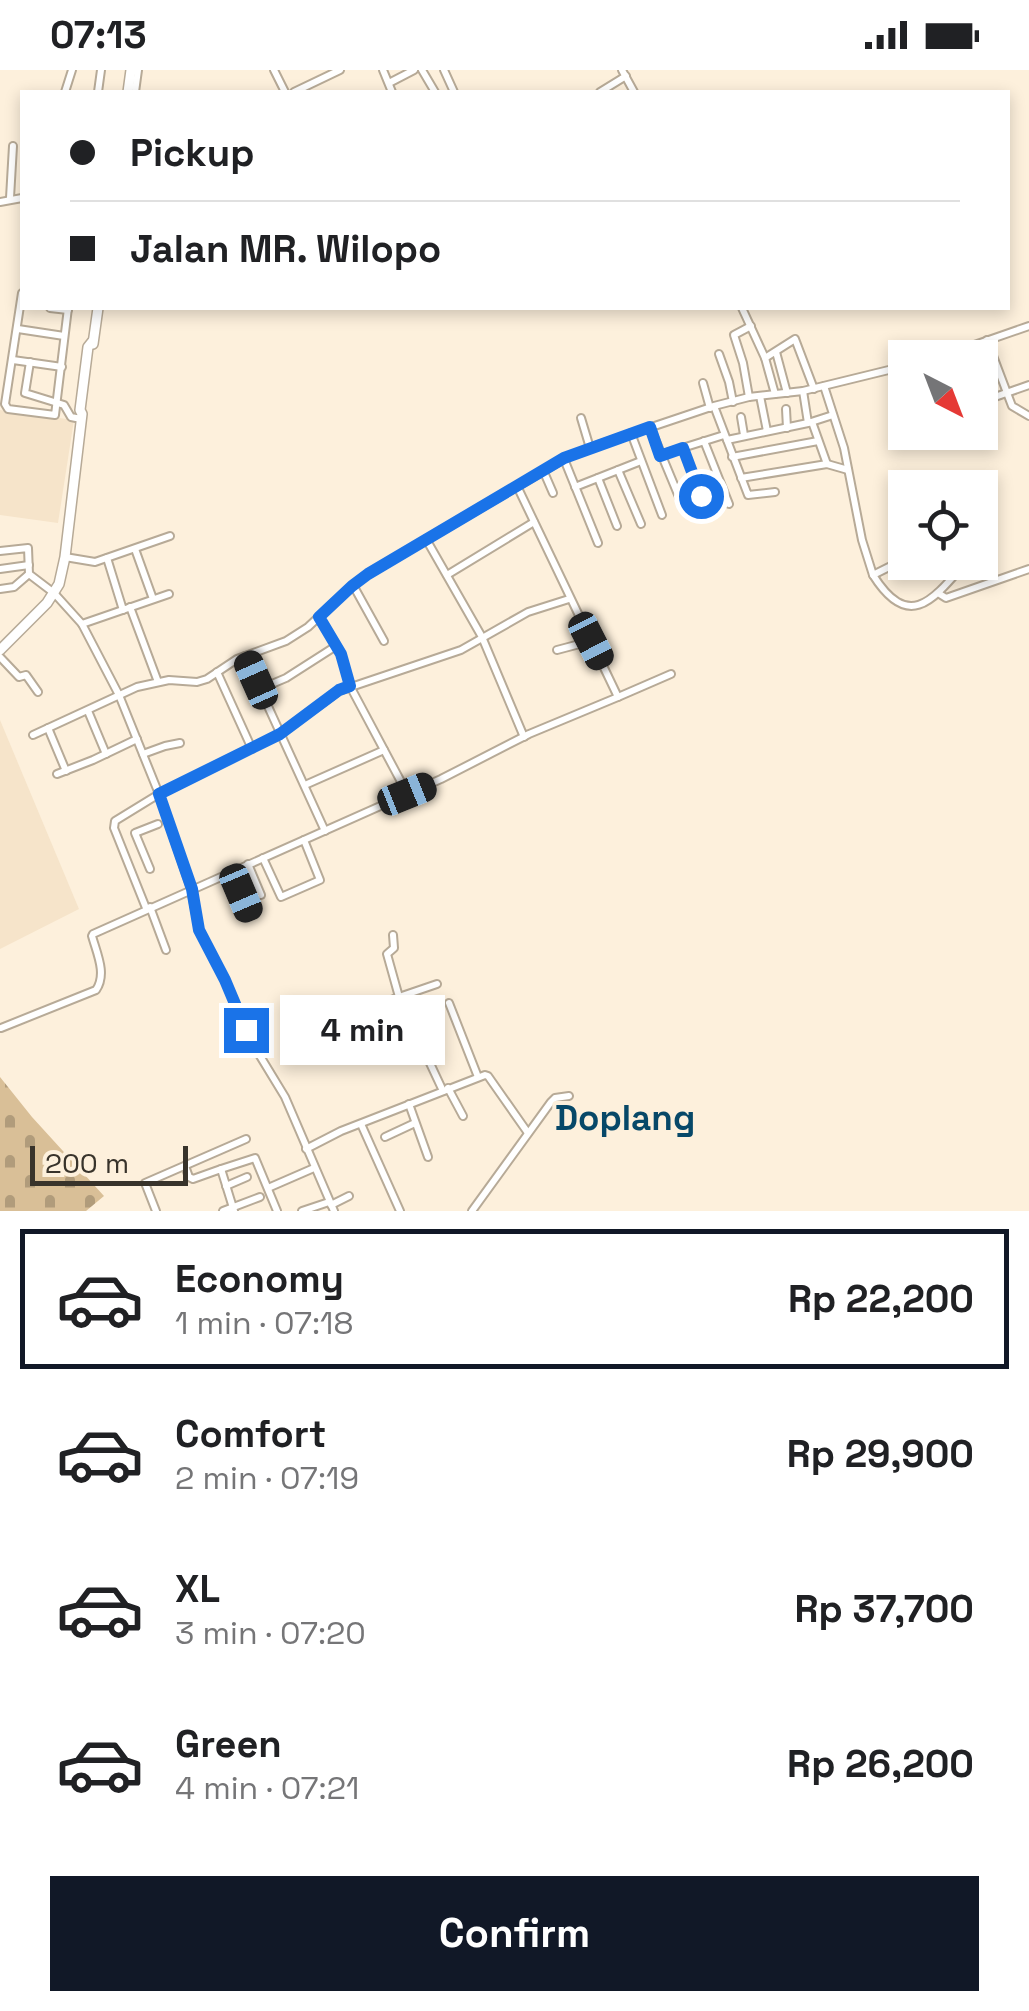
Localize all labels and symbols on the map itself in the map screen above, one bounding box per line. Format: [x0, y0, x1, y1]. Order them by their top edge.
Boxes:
north arrow [888, 340, 998, 450]
route start [679, 474, 724, 519]
car [564, 607, 618, 675]
car [230, 646, 282, 714]
car [374, 769, 440, 819]
car [215, 860, 267, 926]
callout: 4 min [281, 995, 446, 1065]
route end [224, 1008, 269, 1053]
district label: Doplang [555, 1096, 695, 1140]
scale bar [30, 1141, 188, 1186]

